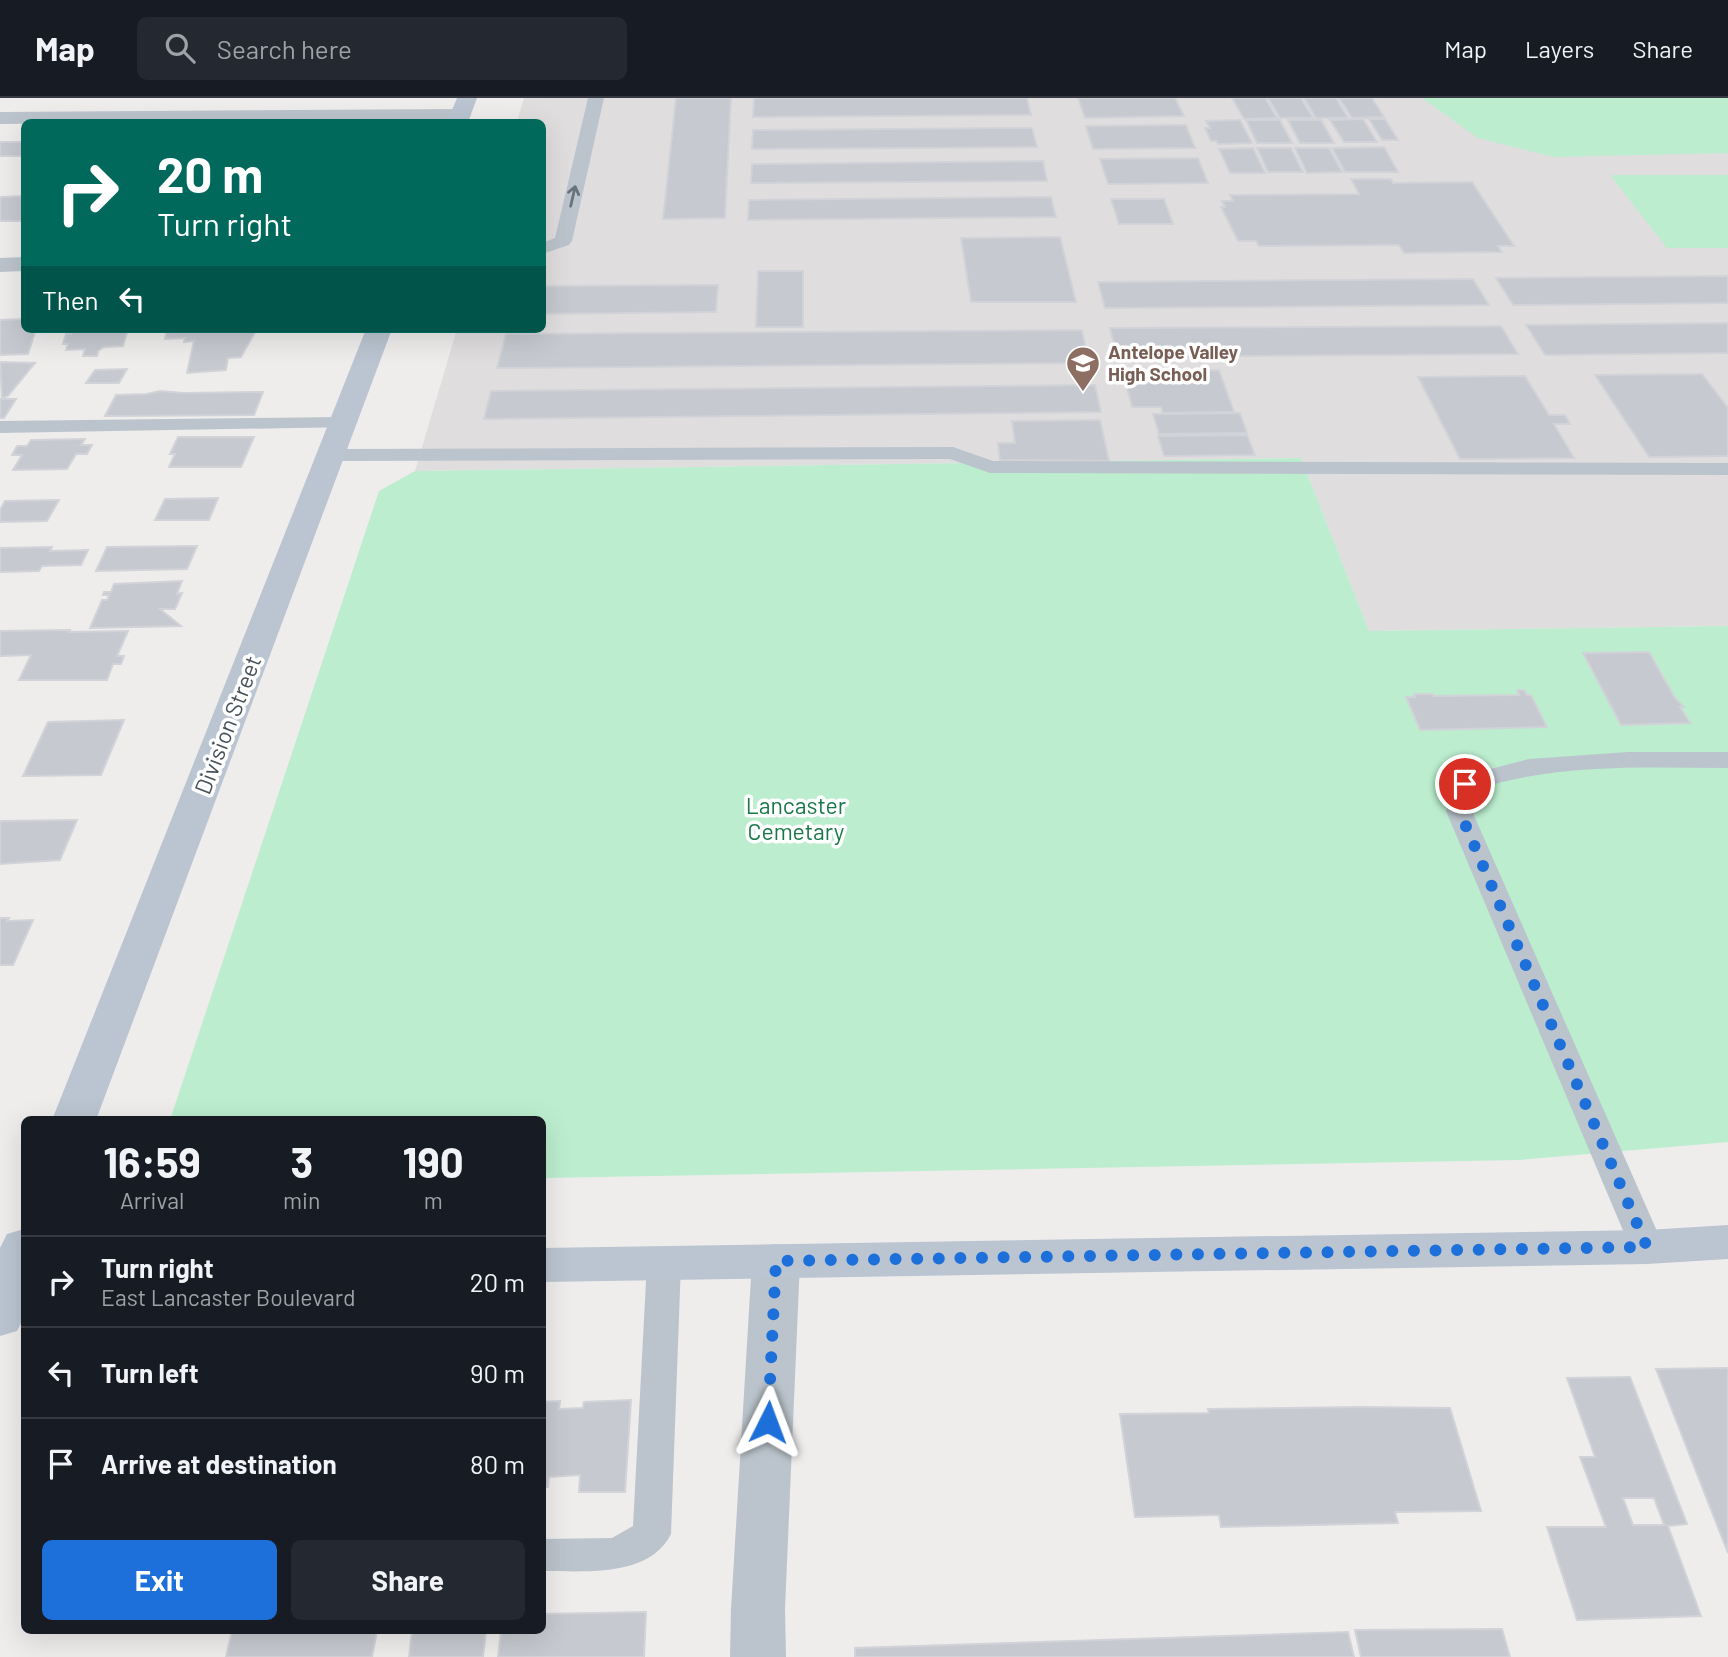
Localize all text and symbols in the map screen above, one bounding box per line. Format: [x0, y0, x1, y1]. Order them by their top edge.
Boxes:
search box [137, 17, 627, 80]
text: Map [35, 28, 95, 68]
icon: search [161, 29, 199, 67]
text: Search here [217, 33, 352, 64]
text: Map [1444, 34, 1487, 63]
text: Layers [1525, 34, 1594, 63]
text: Share [1632, 34, 1693, 63]
text: 20 m [157, 144, 263, 203]
icon: right [42, 147, 133, 238]
one-way arrow [567, 185, 581, 208]
text: Turn right [157, 204, 292, 242]
icon: left [113, 280, 151, 318]
text: Then [42, 284, 99, 315]
place label: Antelope Valley High School [1108, 340, 1239, 385]
school or university icon: Antelope Valley High School [1064, 344, 1102, 393]
street label: Division Street [188, 651, 266, 798]
pin [1435, 754, 1495, 814]
icon: arrive [1446, 765, 1484, 803]
park label: Lancaster Cemetary [746, 791, 847, 845]
text: 16:59 [103, 1136, 201, 1186]
text: 3 [290, 1136, 313, 1186]
text: 190 [403, 1136, 464, 1186]
text: Arrival [120, 1186, 184, 1214]
text: min [283, 1186, 320, 1214]
text: m [424, 1186, 443, 1214]
text: Turn right [101, 1252, 214, 1283]
icon: right [42, 1263, 80, 1301]
text: 20 m [470, 1266, 525, 1297]
text: East Lancaster Boulevard [101, 1283, 356, 1311]
icon: left [42, 1354, 80, 1392]
text: Turn left [101, 1357, 199, 1388]
text: 90 m [470, 1357, 525, 1388]
position arrow [731, 1385, 805, 1459]
icon: arrive [42, 1445, 80, 1483]
text: Arrive at destination [101, 1448, 337, 1479]
text: 80 m [470, 1448, 525, 1479]
button: Exit [42, 1540, 277, 1620]
button: Share [291, 1540, 525, 1620]

